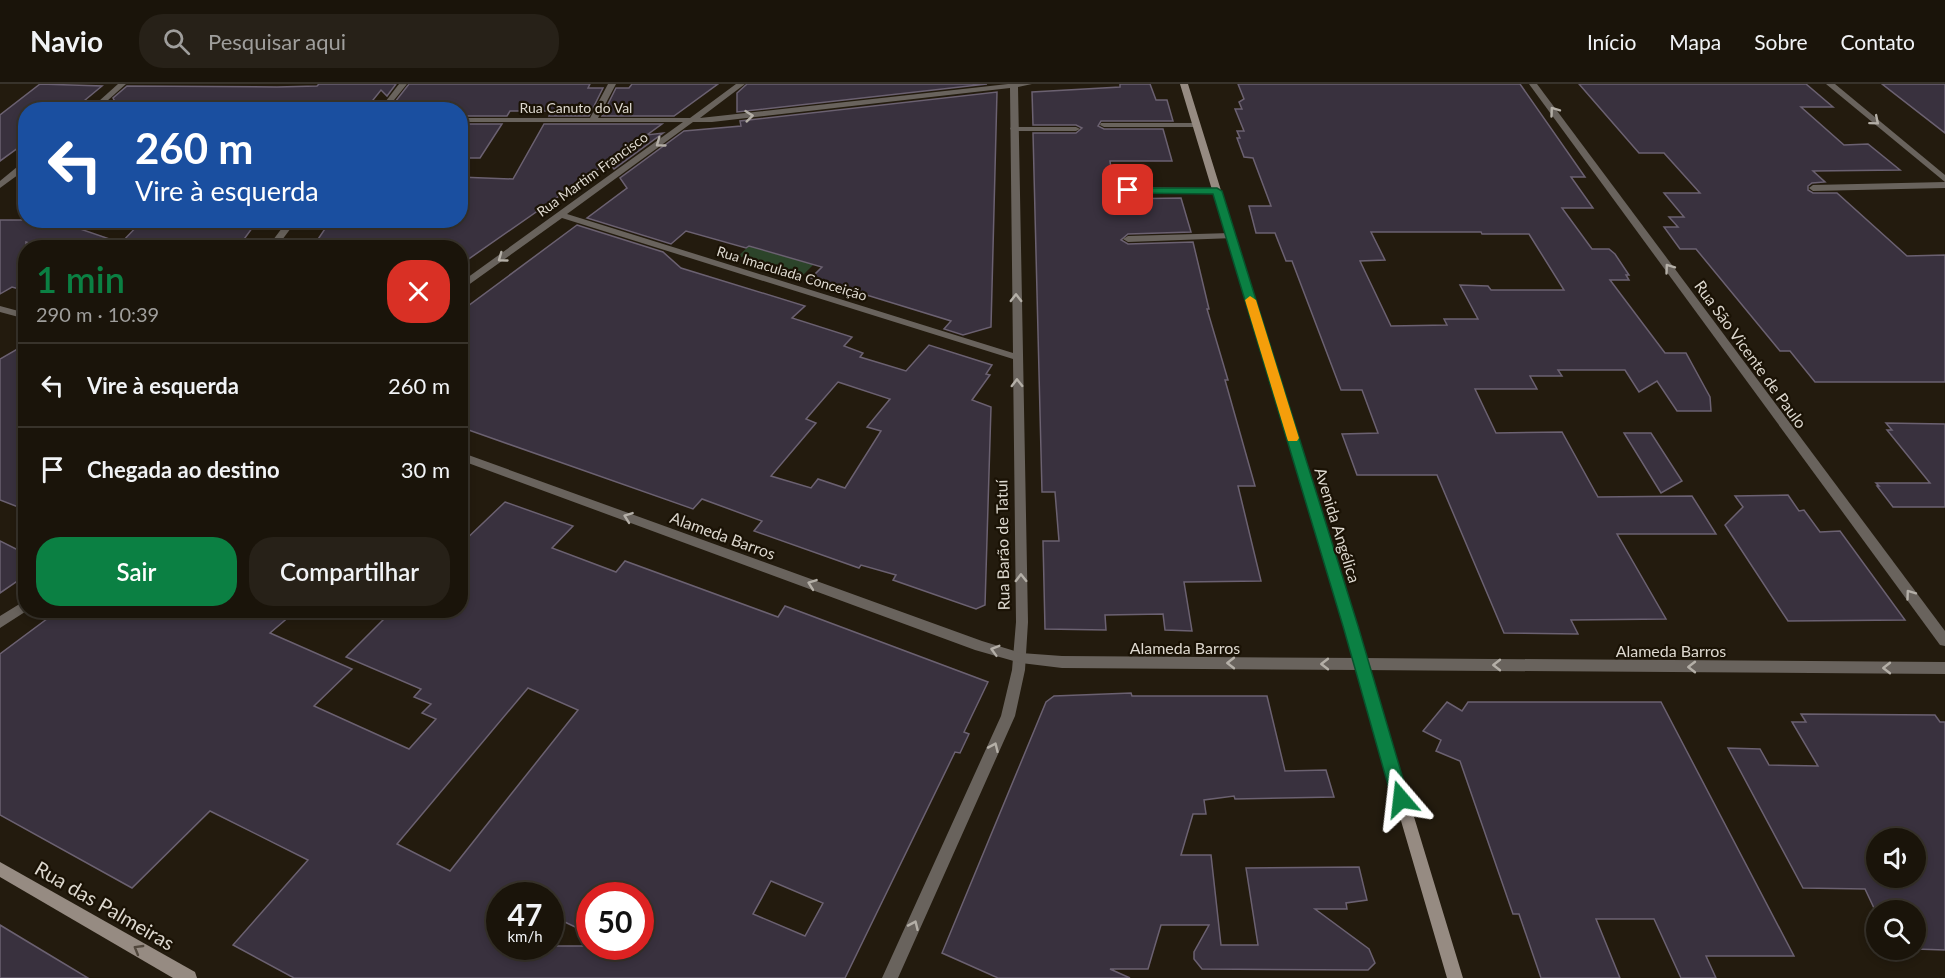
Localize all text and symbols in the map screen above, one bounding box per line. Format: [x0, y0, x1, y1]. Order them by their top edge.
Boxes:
search box [139, 14, 559, 68]
text: Navio [30, 24, 103, 58]
icon: search [160, 25, 193, 58]
text: Pesquisar aqui [208, 28, 346, 55]
text: Início [1587, 29, 1636, 54]
text: Mapa [1669, 29, 1721, 54]
text: Sobre [1754, 29, 1807, 54]
text: Contato [1840, 29, 1915, 54]
street label: Rua Canuto do Val [520, 99, 632, 116]
one-way arrow [1550, 107, 1561, 118]
one-way arrow [744, 110, 754, 123]
one-way arrow [1869, 114, 1880, 125]
text: 260 m [135, 123, 253, 173]
icon: left [36, 126, 114, 204]
street label: Rua Martim Francisco [533, 128, 651, 220]
one-way arrow [655, 136, 666, 147]
pin [1102, 164, 1153, 215]
icon: arrive [1111, 173, 1144, 206]
text: Vire à esquerda [135, 174, 319, 207]
street label: Rua Imaculada Conceição [715, 242, 869, 304]
one-way arrow [498, 250, 509, 261]
text: 1 min [36, 257, 125, 301]
button: close [387, 260, 450, 323]
one-way arrow [1666, 264, 1677, 275]
street label: Rua São Vicente de Paulo [1691, 276, 1811, 432]
one-way arrow [1010, 294, 1022, 303]
text: 290 m · 10:39 [36, 302, 159, 326]
icon: left [36, 369, 69, 402]
text: Vire à esquerda [87, 372, 239, 399]
text: 260 m [388, 372, 450, 399]
one-way arrow [1011, 379, 1023, 388]
icon: arrive [36, 453, 69, 486]
text: Chegada ao destino [87, 456, 280, 483]
text: 30 m [401, 456, 450, 483]
street label: Avenida Angélica [1311, 465, 1365, 585]
street label: Rua Barão de Tatuí [991, 478, 1013, 610]
street label: Alameda Barros [668, 507, 778, 563]
one-way arrow [624, 512, 634, 525]
button: Sair [36, 537, 237, 606]
button: Compartilhar [249, 537, 450, 606]
one-way arrow [1015, 574, 1027, 583]
one-way arrow [807, 579, 817, 592]
one-way arrow [1907, 589, 1918, 600]
street label: Alameda Barros [1130, 638, 1240, 657]
street label: Alameda Barros [1616, 641, 1726, 660]
one-way arrow [990, 645, 1000, 658]
one-way arrow [1226, 657, 1235, 669]
one-way arrow [1321, 658, 1330, 670]
one-way arrow [1492, 659, 1501, 671]
one-way arrow [1687, 661, 1696, 673]
one-way arrow [1882, 662, 1891, 674]
one-way arrow [986, 742, 998, 753]
position arrow [1369, 767, 1433, 831]
map controls [1866, 828, 1926, 960]
button: sound [1866, 828, 1926, 888]
street label: Rua das Palmeiras [31, 855, 179, 955]
speed limit sign: 50 [576, 882, 654, 960]
text: 47 [508, 896, 542, 932]
button: search [1866, 900, 1926, 960]
one-way arrow [906, 920, 918, 931]
text: km/h [507, 927, 543, 945]
one-way arrow [134, 945, 144, 956]

